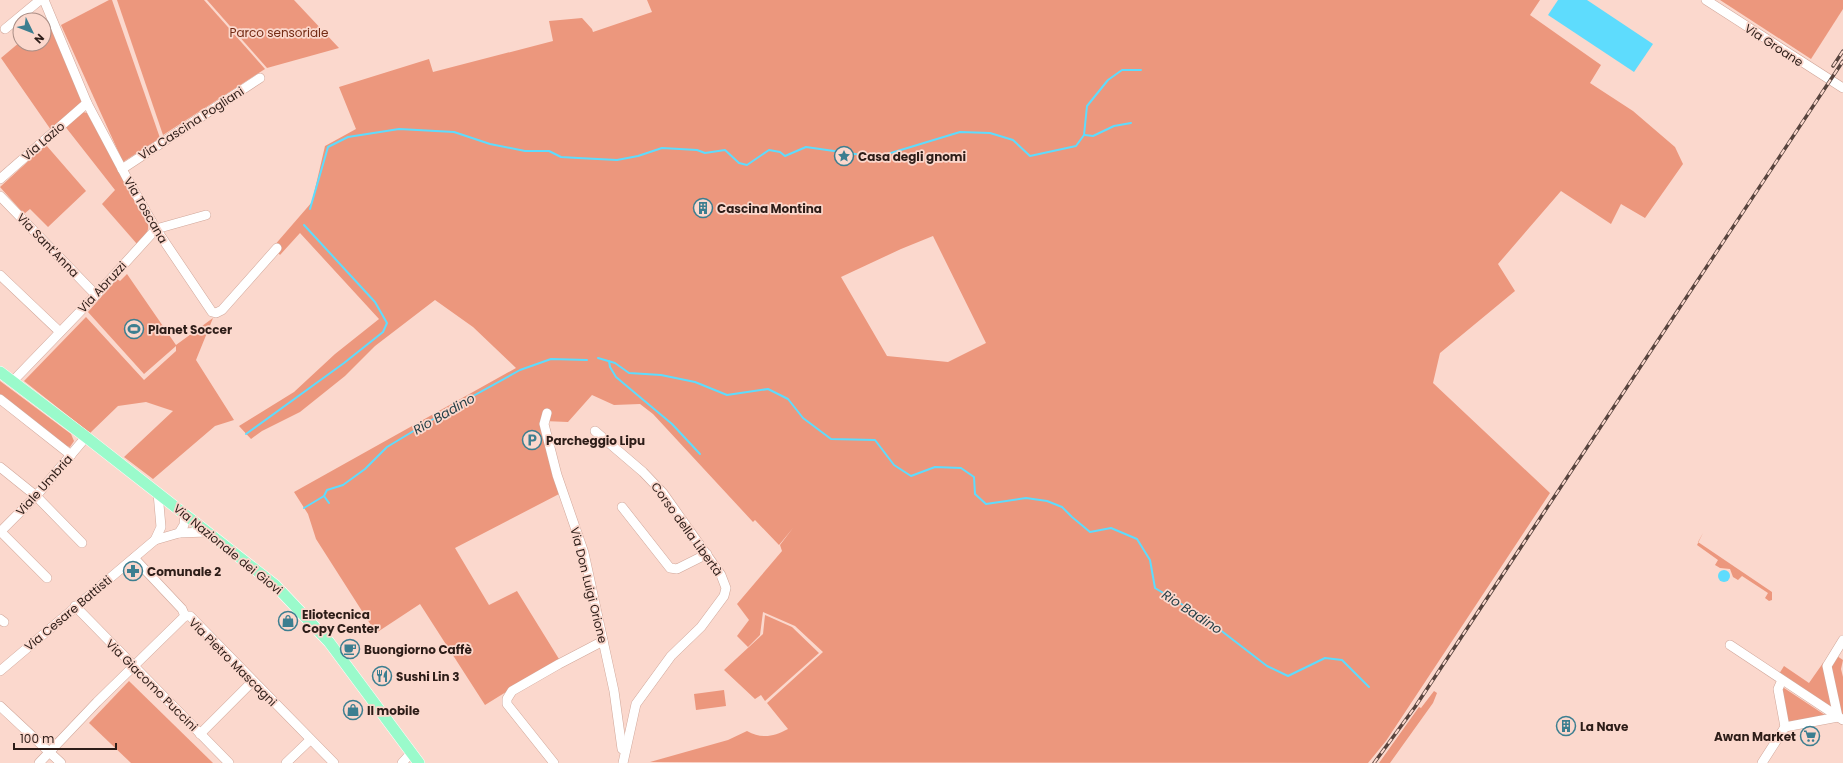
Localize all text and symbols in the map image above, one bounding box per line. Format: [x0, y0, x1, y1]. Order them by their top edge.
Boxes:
north arrow [12, 12, 52, 52]
street label: Via Groane [1741, 20, 1807, 70]
park label: Parco sensoriale [230, 24, 328, 41]
text: N [31, 30, 48, 47]
street label: Via Cascina Pogliani [135, 82, 247, 164]
street label: Via Lazio [18, 117, 68, 164]
place icon: Casa degli gnomi [833, 145, 855, 167]
place label: Casa degli gnomi [858, 148, 966, 165]
street label: Via Toscana [120, 174, 172, 246]
building icon: Cascina Montina [692, 197, 714, 219]
place label: Cascina Montina [717, 200, 822, 217]
street label: Via Sant'Anna [13, 209, 83, 281]
street label: Via Abruzzi [74, 258, 130, 316]
sports icon: Planet Soccer [123, 318, 145, 340]
place label: Planet Soccer [148, 321, 232, 338]
water label: Rio Badino [410, 389, 478, 439]
parking icon: Parcheggio Lipu [521, 429, 543, 451]
place label: Parcheggio Lipu [546, 432, 645, 449]
street label: Viale Umbria [12, 451, 76, 519]
street label: Corso della Libertà [647, 479, 727, 579]
street label: Via Nazionale dei Giovi [170, 500, 286, 598]
street label: Via Don Luigi Orione [566, 525, 612, 645]
pharmacy icon: Comunale 2 [122, 560, 144, 582]
place label: Comunale 2 [147, 563, 221, 580]
street label: Via Cesare Battisti [21, 571, 115, 655]
water label: Rio Badino [1158, 585, 1226, 639]
place label: Eliotecnica Copy Center [302, 606, 379, 637]
shop icon: Eliotecnica Copy Center [277, 610, 299, 632]
street label: Via Pietro Mascagni [185, 614, 281, 710]
street label: Via Giacomo Puccini [102, 635, 202, 735]
cafe icon: Buongiorno Caffè [339, 638, 361, 660]
place label: Buongiorno Caffè [364, 641, 472, 658]
restaurant icon: Sushi Lin 3 [371, 665, 393, 687]
place label: Sushi Lin 3 [396, 668, 460, 685]
shop icon: Il mobile [342, 699, 364, 721]
place label: Il mobile [367, 702, 420, 719]
building icon: La Nave [1555, 715, 1577, 737]
place label: La Nave [1580, 718, 1629, 735]
scale bar [14, 725, 116, 751]
supermarket icon: Awan Market [1799, 725, 1821, 747]
place label: Awan Market [1714, 728, 1796, 745]
text: 100 m [20, 730, 54, 747]

